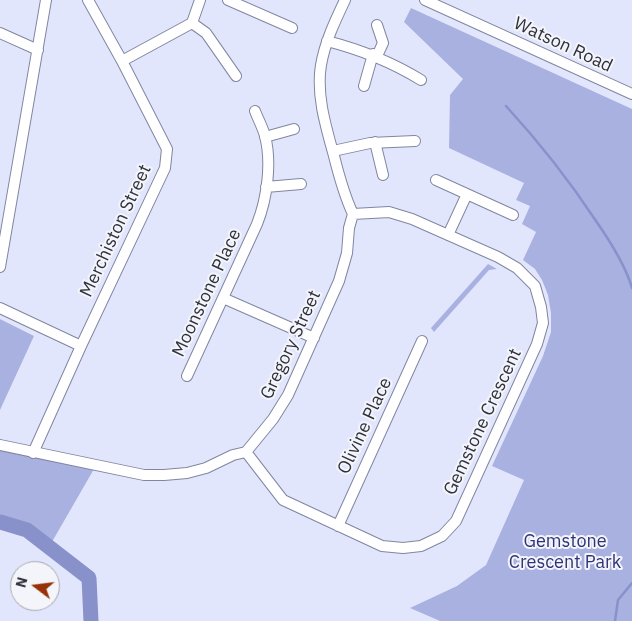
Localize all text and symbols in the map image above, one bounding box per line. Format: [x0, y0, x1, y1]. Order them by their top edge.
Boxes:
street label: Watson Road [510, 13, 616, 77]
street label: Merchiston Street [76, 161, 156, 301]
street label: Moonstone Place [168, 226, 246, 360]
street label: Gregory Street [256, 287, 326, 403]
street label: Gemstone Crescent [440, 345, 526, 499]
street label: Olivine Place [333, 374, 397, 478]
park label: Gemstone Crescent Park [509, 531, 621, 574]
north arrow [10, 561, 60, 611]
text: N [11, 575, 31, 590]

